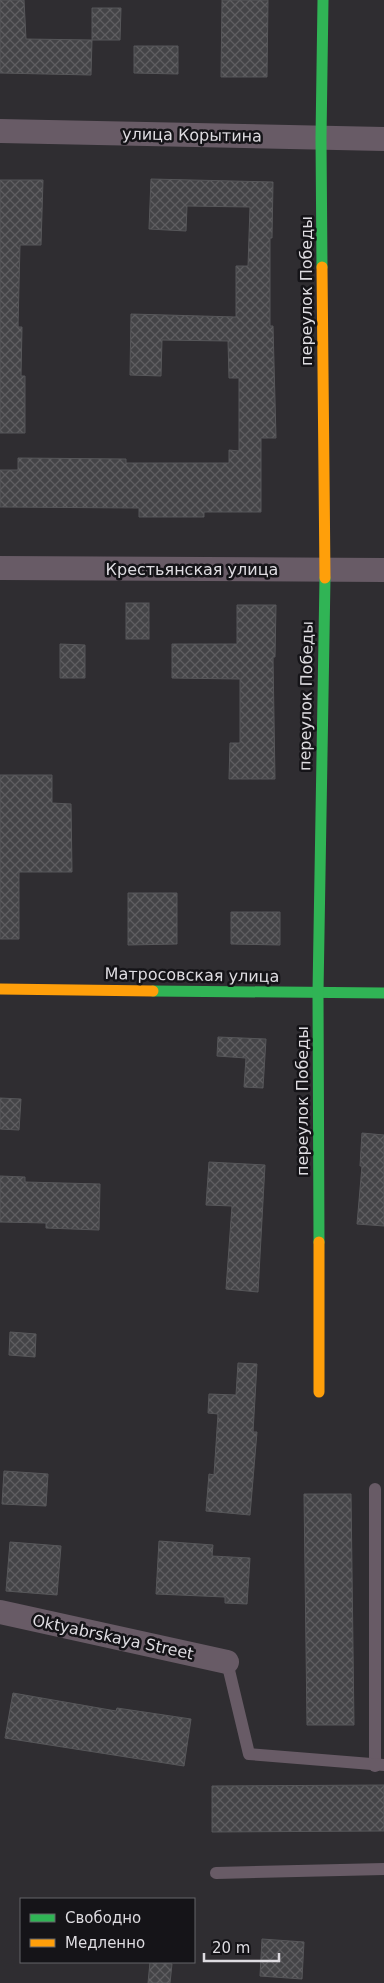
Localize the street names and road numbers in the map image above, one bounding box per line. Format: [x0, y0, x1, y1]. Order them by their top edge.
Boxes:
street label: улица Корытина [122, 124, 262, 146]
street label: переулок Победы [297, 216, 316, 366]
street label: Крестьянская улица [106, 560, 278, 579]
street label: переулок Победы [295, 621, 317, 771]
street label: Матросовская улица [105, 964, 279, 986]
street label: переулок Победы [293, 1026, 312, 1176]
street label: Oktyabrskaya Street [31, 1611, 195, 1663]

